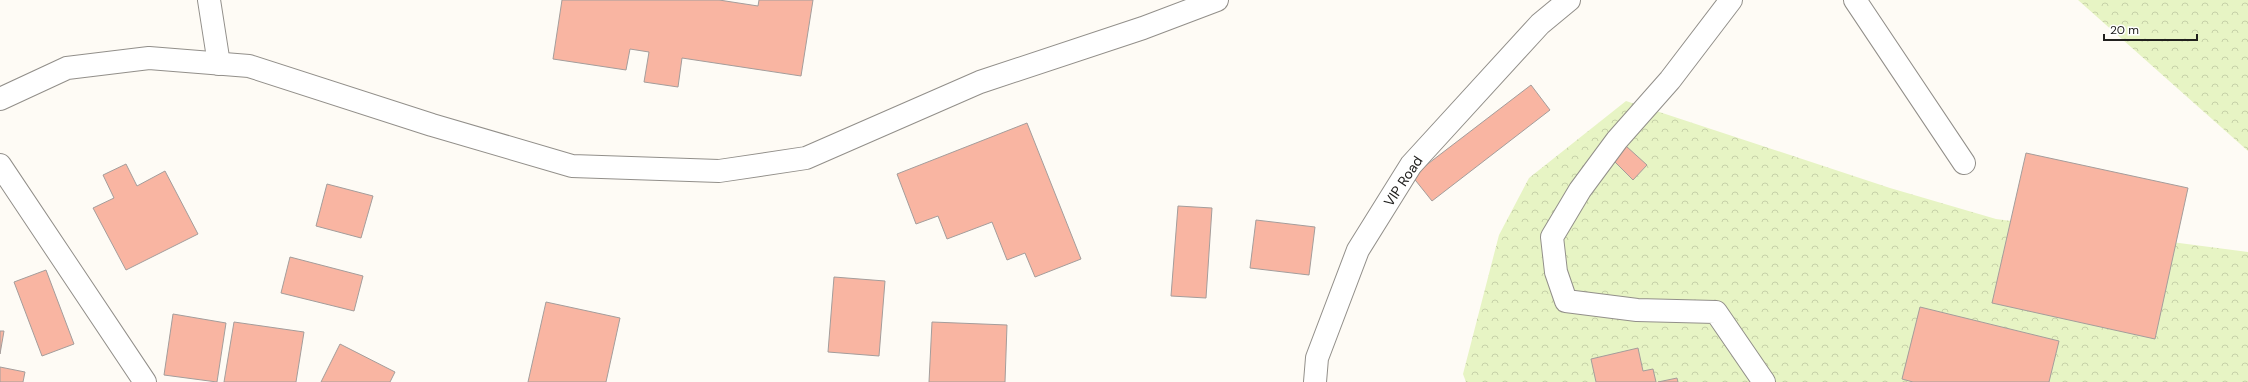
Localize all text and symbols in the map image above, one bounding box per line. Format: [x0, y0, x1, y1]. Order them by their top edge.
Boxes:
scale bar [2104, 16, 2197, 42]
text: 20 m [2110, 22, 2139, 38]
street label: VIP Road [1380, 152, 1426, 210]

